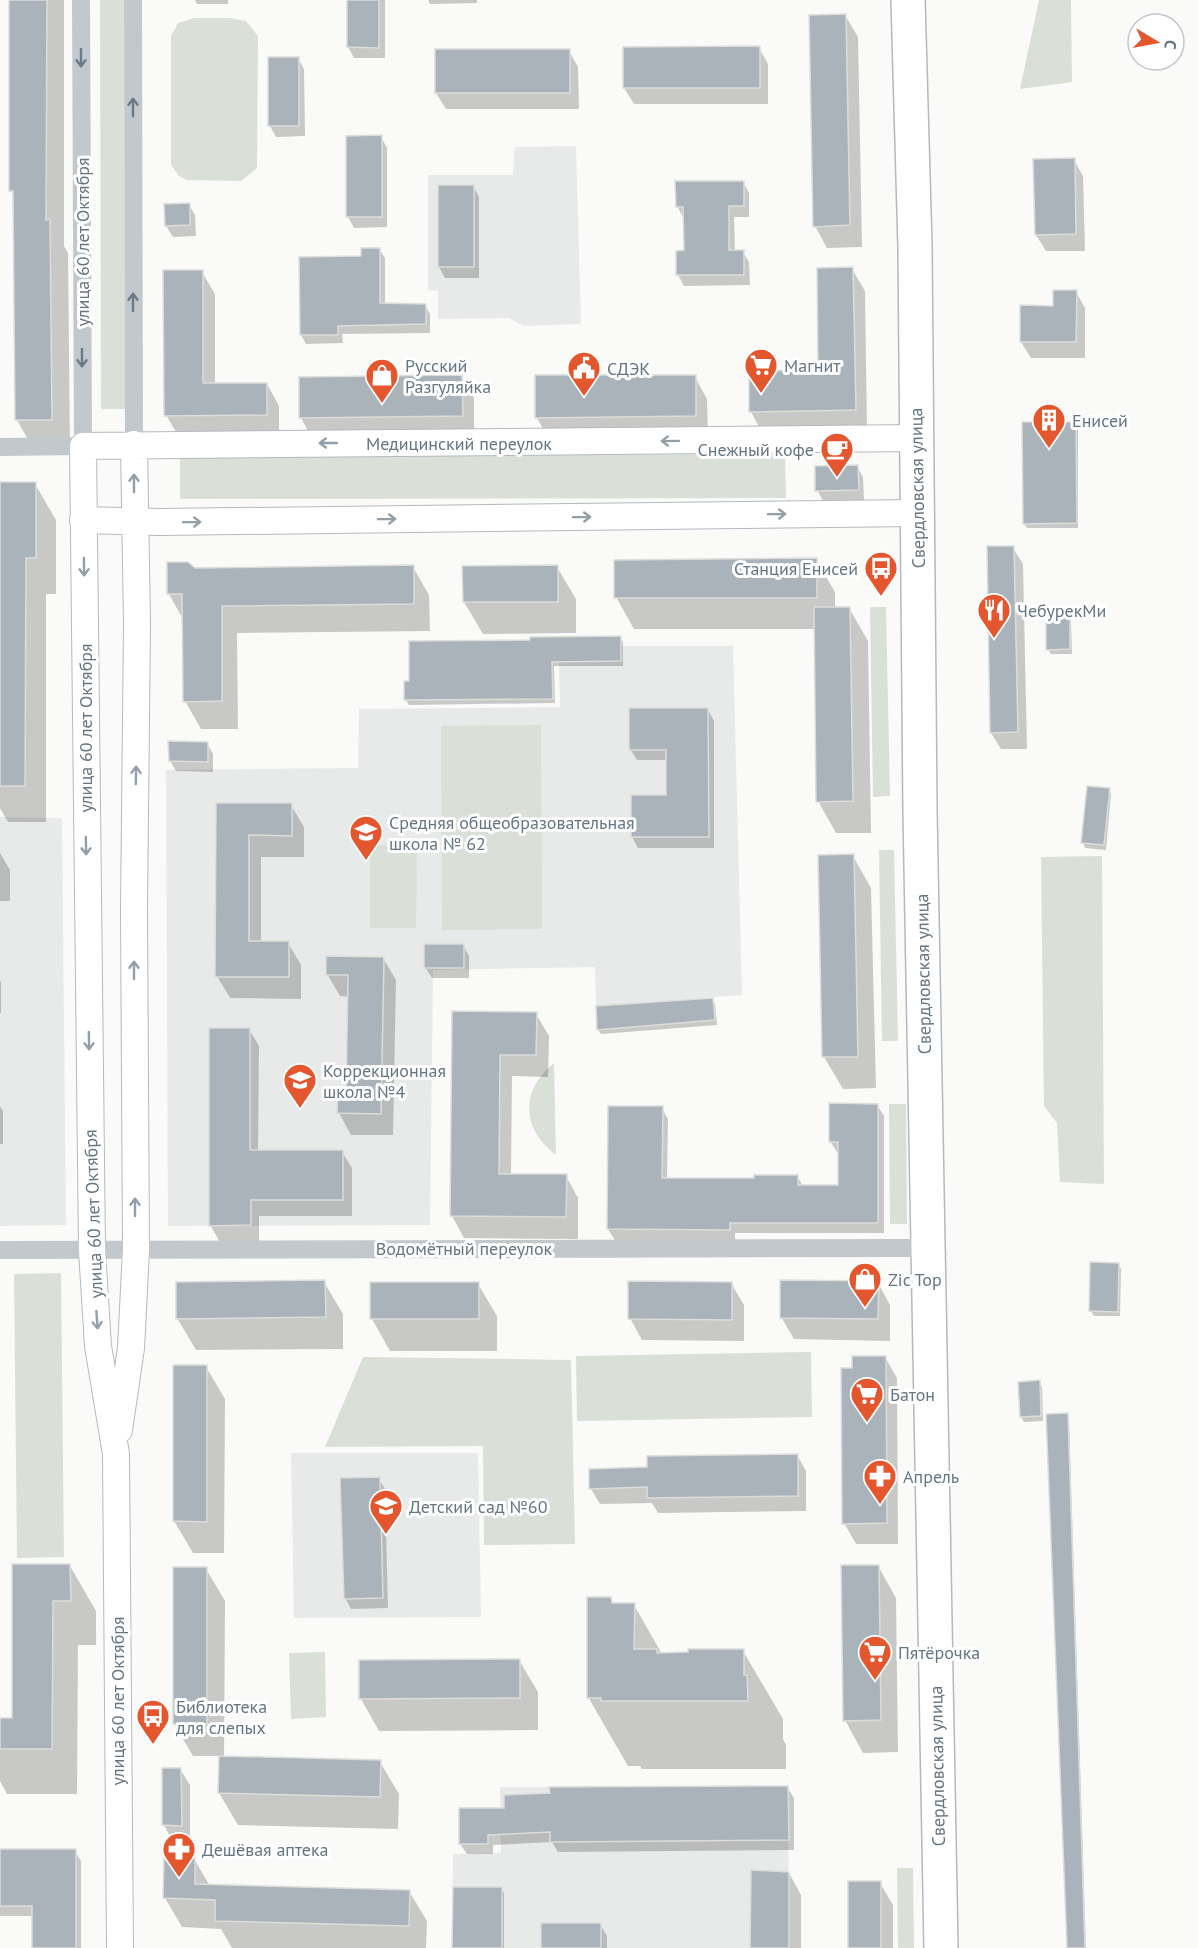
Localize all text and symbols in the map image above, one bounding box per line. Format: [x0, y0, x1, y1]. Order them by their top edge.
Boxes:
north arrow [1126, 12, 1186, 72]
text: С [1160, 38, 1181, 51]
one-way arrow [75, 48, 87, 68]
one-way arrow [127, 97, 139, 117]
street label: улица 60 лет Октября [71, 157, 94, 327]
one-way arrow [127, 292, 139, 312]
supermarket icon: Магнит [743, 347, 779, 394]
one-way arrow [76, 348, 88, 368]
public building icon: СДЭК [566, 350, 602, 397]
place label: Русский Разгуляйка [405, 354, 491, 398]
place label: Магнит [784, 354, 841, 377]
shop icon: Русский Разгуляйка [364, 357, 400, 404]
place label: СДЭК [607, 357, 650, 380]
building icon: Енисей [1031, 402, 1067, 449]
street label: Свердловская улица [904, 407, 930, 569]
place label: Енисей [1072, 409, 1128, 432]
cafe icon: Снежный кофе [819, 431, 855, 478]
street label: Медицинский переулок [366, 432, 552, 455]
one-way arrow [660, 435, 680, 447]
one-way arrow [318, 438, 338, 449]
place label: Снежный кофе [697, 438, 814, 461]
one-way arrow [128, 474, 140, 494]
one-way arrow [767, 508, 787, 520]
one-way arrow [572, 511, 592, 523]
one-way arrow [377, 514, 397, 525]
one-way arrow [182, 516, 202, 528]
bus stop icon: Станция Енисей [863, 550, 899, 597]
one-way arrow [78, 557, 89, 577]
place label: Станция Енисей [734, 557, 858, 580]
restaurant icon: ЧебурекМи [976, 592, 1012, 639]
place label: ЧебурекМи [1017, 599, 1106, 622]
street label: улица 60 лет Октября [74, 643, 97, 813]
one-way arrow [130, 766, 142, 786]
place label: Средняя общеобразовательная школа № 62 [389, 811, 635, 855]
school or university icon: Средняя общеобразовательная школа № 62 [348, 814, 384, 861]
one-way arrow [80, 836, 92, 856]
street label: Свердловская улица [910, 893, 936, 1055]
one-way arrow [128, 961, 140, 981]
one-way arrow [83, 1031, 95, 1051]
place label: Коррекционная школа №4 [323, 1059, 446, 1103]
school or university icon: Коррекционная школа №4 [282, 1062, 318, 1109]
street label: улица 60 лет Октября [79, 1129, 107, 1299]
one-way arrow [129, 1198, 141, 1218]
street label: Водомётный переулок [376, 1237, 553, 1260]
shop icon: Zic Top [847, 1261, 883, 1308]
place label: Zic Top [888, 1268, 942, 1291]
one-way arrow [91, 1310, 102, 1330]
supermarket icon: Батон [849, 1376, 885, 1423]
place label: Батон [890, 1383, 935, 1406]
pharmacy icon: Апрель [862, 1458, 898, 1505]
place label: Апрель [903, 1465, 959, 1488]
school or university icon: Детский сад №60 [368, 1488, 404, 1535]
place label: Детский сад №60 [409, 1495, 548, 1518]
street label: улица 60 лет Октября [106, 1616, 129, 1786]
supermarket icon: Пятёрочка [857, 1634, 893, 1681]
place label: Пятёрочка [898, 1641, 980, 1664]
street label: Свердловская улица [924, 1685, 950, 1847]
place label: Библиотека для слепых [176, 1695, 267, 1739]
bus stop icon: Библиотека для слепых [135, 1698, 171, 1745]
pharmacy icon: Дешёвая аптека [161, 1831, 197, 1878]
place label: Дешёвая аптека [202, 1838, 329, 1861]

